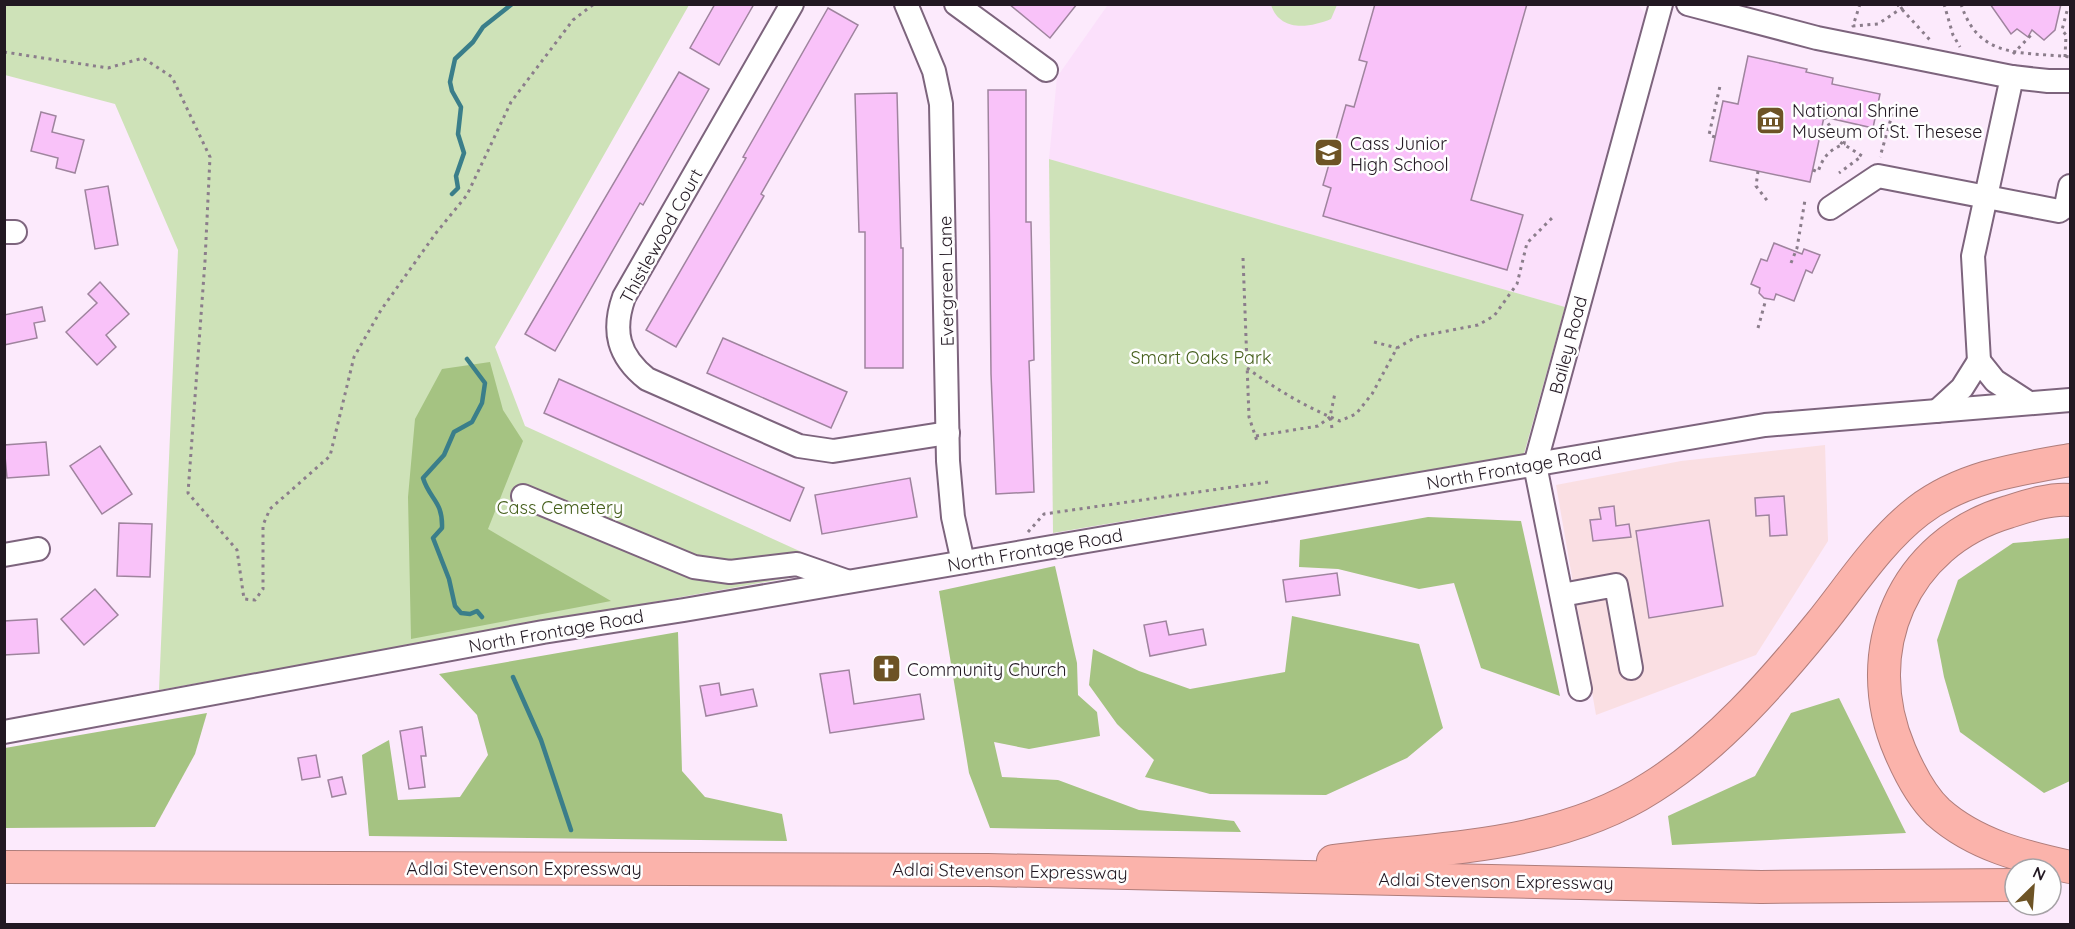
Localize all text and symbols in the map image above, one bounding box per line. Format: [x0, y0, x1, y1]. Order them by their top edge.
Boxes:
place label: National Shrine Museum of St. Thesese [1792, 99, 1982, 143]
museum icon: National Shrine Museum of St. Thesese [1755, 104, 1787, 136]
place label: Cass Junior High School [1350, 132, 1449, 176]
school or university icon: Cass Junior High School [1313, 137, 1345, 169]
street label: Thistlewood Court [614, 165, 708, 307]
street label: Evergreen Lane [933, 215, 959, 347]
street label: Bailey Road [1544, 294, 1592, 396]
park label: Smart Oaks Park [1130, 346, 1272, 369]
street label: North Frontage Road [1425, 441, 1603, 495]
park label: Cass Cemetery [497, 496, 623, 519]
street label: North Frontage Road [946, 523, 1124, 577]
street label: North Frontage Road [467, 604, 645, 658]
church icon: Community Church [870, 653, 902, 685]
place label: Community Church [907, 658, 1067, 681]
street label: Adlai Stevenson Expressway [406, 857, 642, 880]
street label: Adlai Stevenson Expressway [892, 857, 1128, 885]
north arrow [2003, 857, 2063, 917]
text: N [2030, 862, 2049, 885]
street label: Adlai Stevenson Expressway [1378, 867, 1614, 895]

